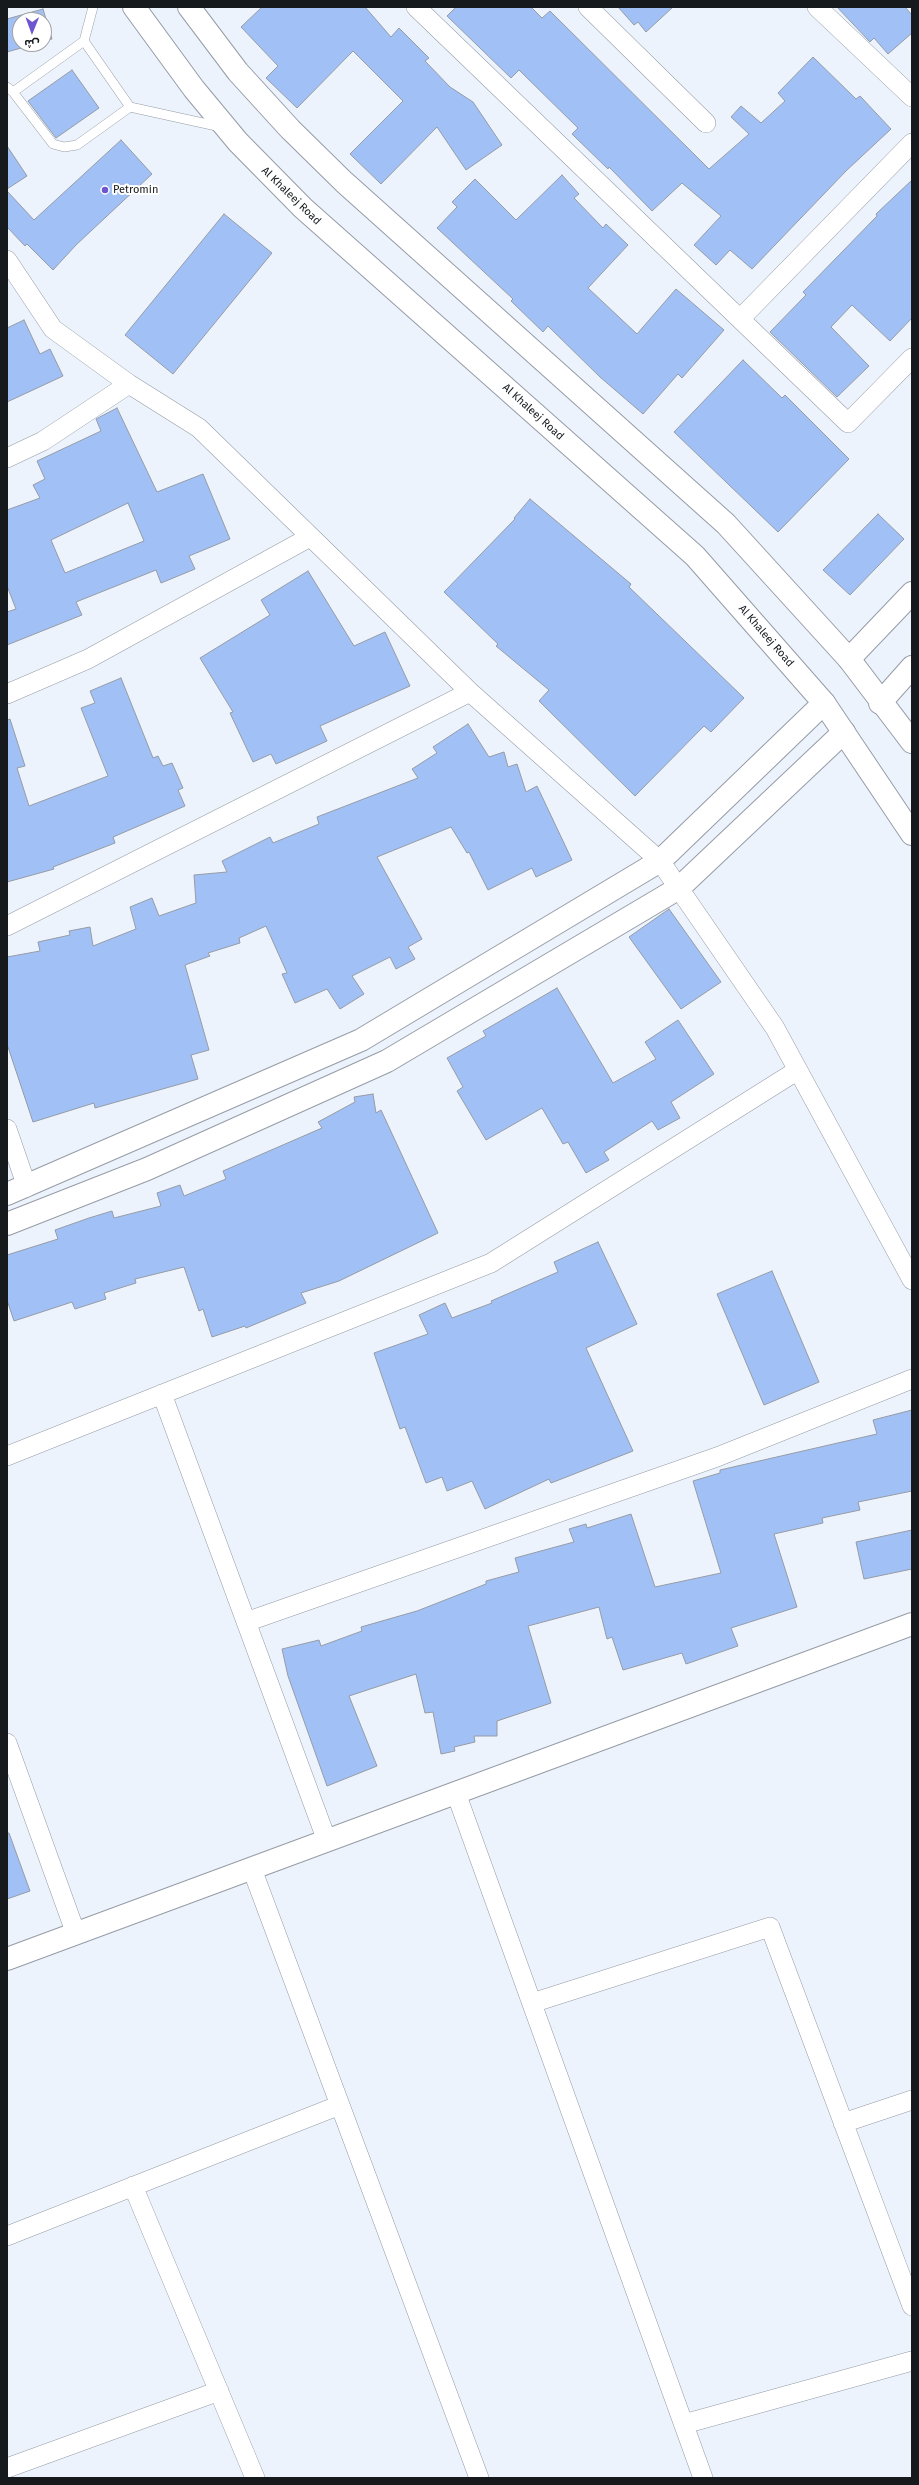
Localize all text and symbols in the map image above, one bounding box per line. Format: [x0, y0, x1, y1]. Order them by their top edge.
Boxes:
north arrow [12, 12, 52, 52]
text: ش [24, 37, 39, 50]
street label: Al Khaleej Road [258, 164, 324, 228]
place label: Petromin [113, 183, 158, 197]
marker: Petromin [100, 185, 110, 195]
street label: Al Khaleej Road [500, 381, 566, 443]
street label: Al Khaleej Road [736, 602, 796, 670]

